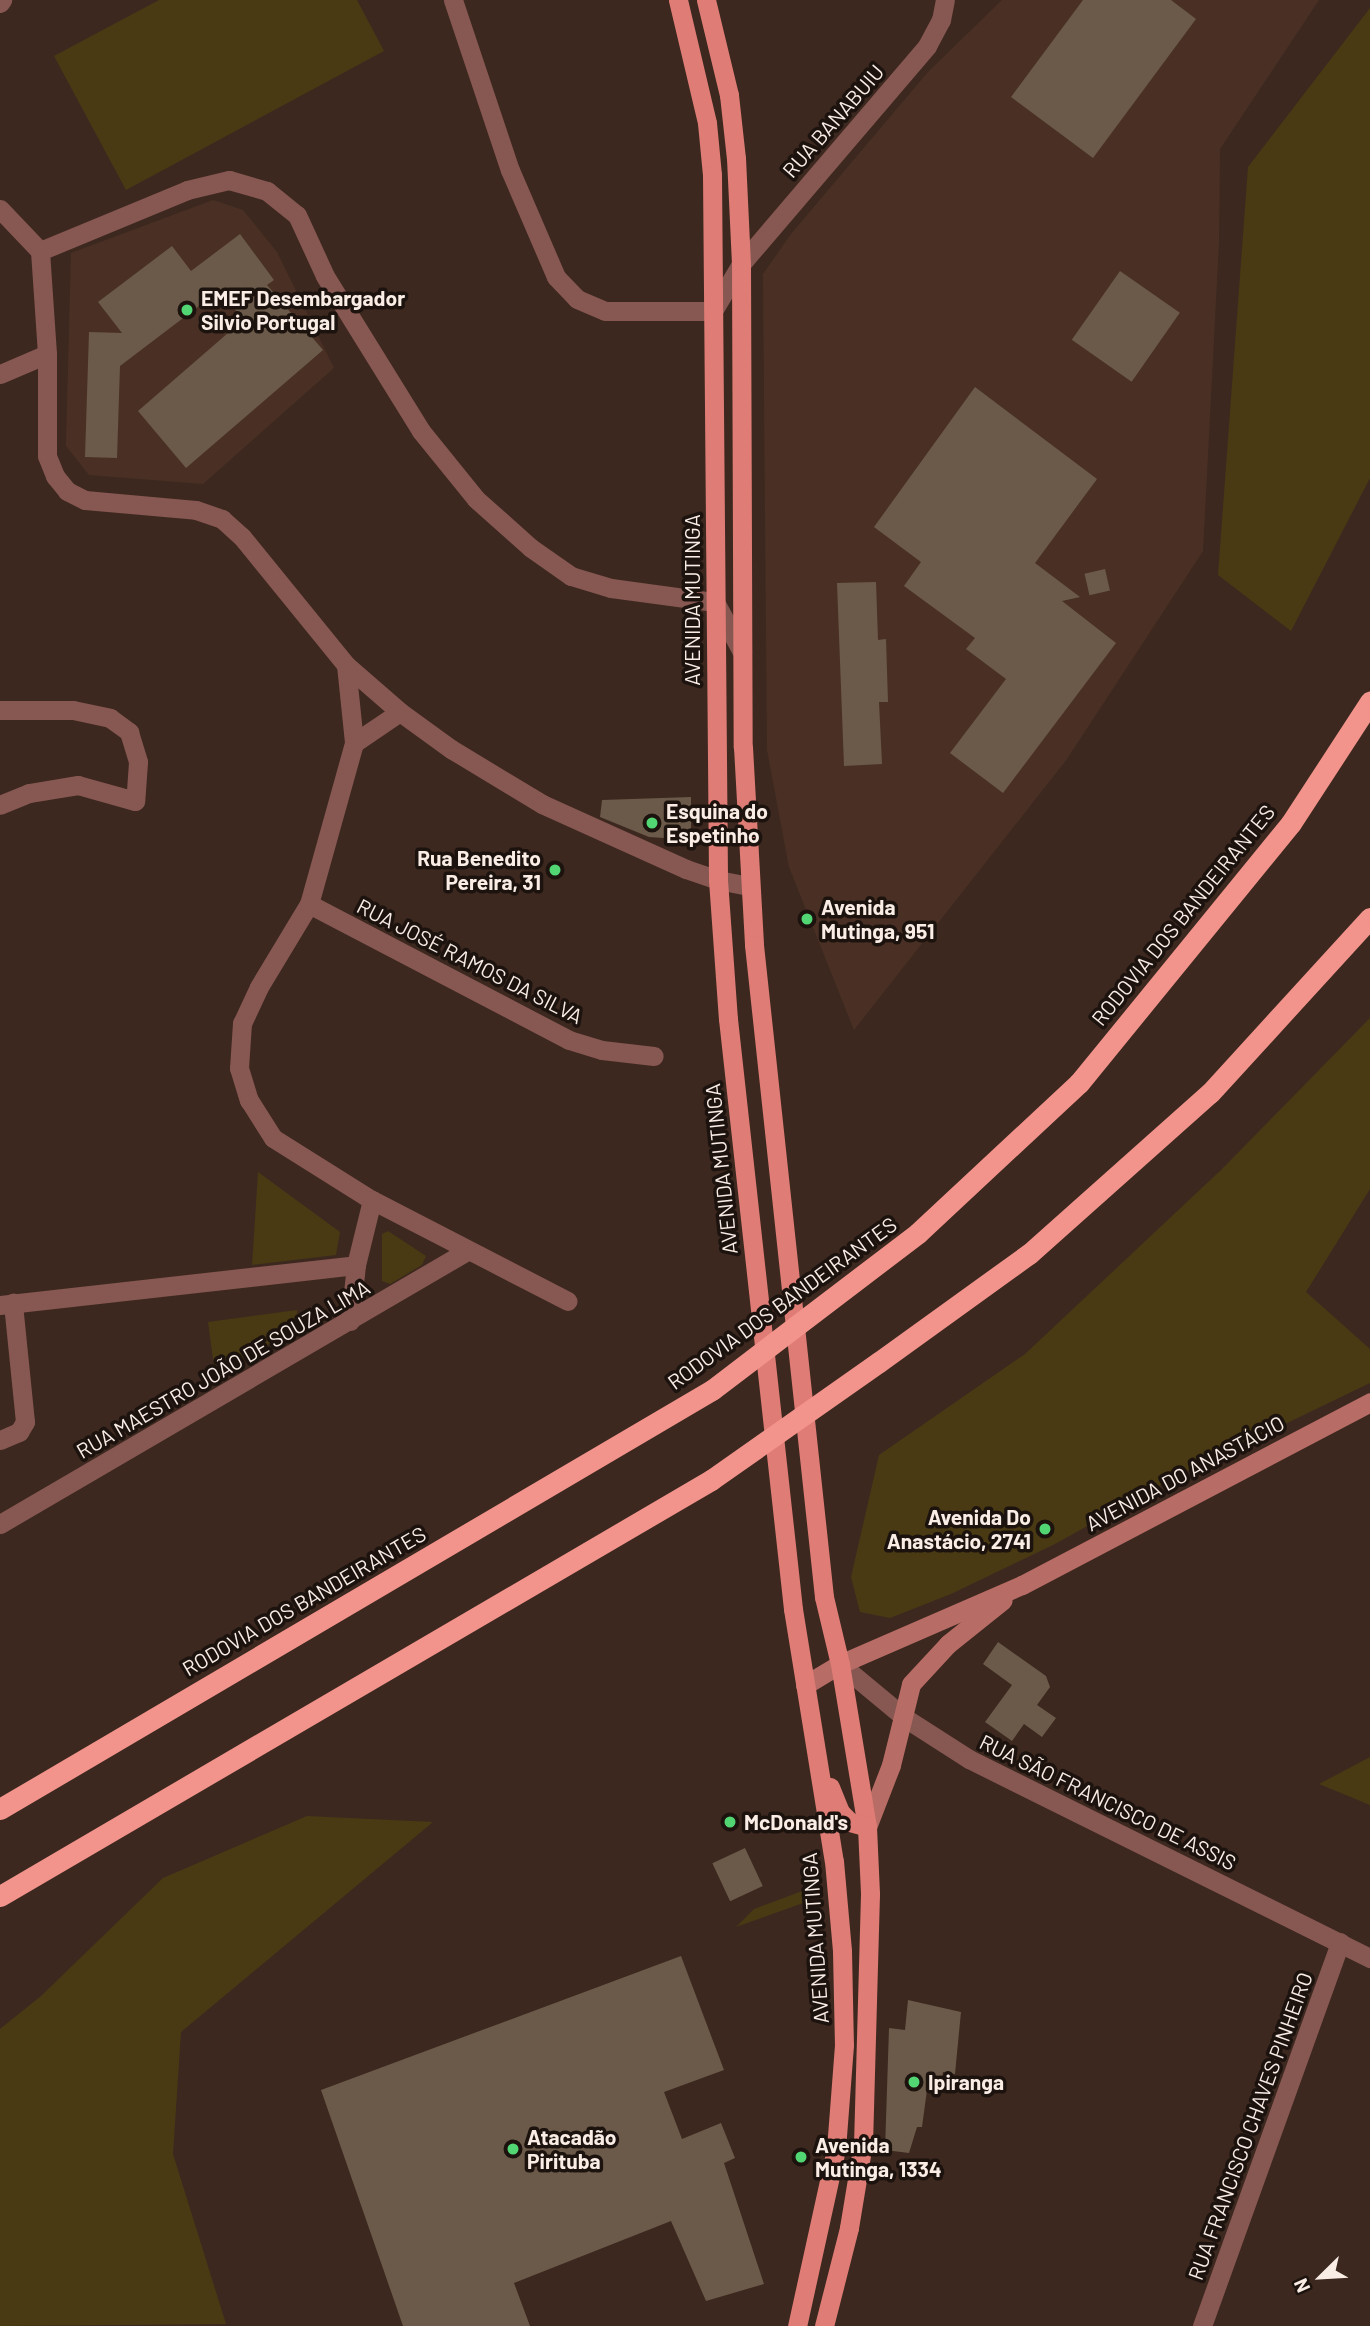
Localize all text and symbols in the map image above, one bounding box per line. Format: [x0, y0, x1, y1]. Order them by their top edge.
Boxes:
street label: RUA BANABUIU [777, 59, 889, 183]
place label: EMEF Desembargador Silvio Portugal [201, 285, 405, 335]
marker: EMEF Desembargador Silvio Portugal [179, 302, 195, 318]
street label: AVENIDA MUTINGA [679, 514, 705, 686]
place label: Esquina do Espetinho [666, 798, 768, 848]
street label: RODOVIA DOS BANDEIRANTES [1086, 799, 1280, 1031]
marker: Esquina do Espetinho [644, 815, 660, 831]
place label: Rua Benedito Pereira, 31 [417, 845, 541, 895]
marker: Rua Benedito Pereira, 31 [547, 862, 563, 878]
street label: RUA JOSÉ RAMOS DA SILVA [353, 893, 587, 1029]
place label: Avenida Mutinga, 951 [821, 894, 934, 944]
marker: Avenida Mutinga, 951 [799, 911, 815, 927]
street label: AVENIDA MUTINGA [700, 1082, 742, 1256]
street label: RODOVIA DOS BANDEIRANTES [663, 1211, 901, 1395]
street label: RUA MAESTRO JOÃO DE SOUZA LIMA [72, 1274, 374, 1464]
street label: AVENIDA DO ANASTÁCIO [1081, 1410, 1289, 1536]
place label: Avenida Do Anastácio, 2741 [887, 1504, 1031, 1554]
street label: RODOVIA DOS BANDEIRANTES [178, 1521, 430, 1681]
marker: Avenida Do Anastácio, 2741 [1037, 1521, 1053, 1537]
street label: RUA SÃO FRANCISCO DE ASSIS [976, 1729, 1240, 1875]
place label: McDonald's [744, 1809, 848, 1835]
marker: McDonald's [722, 1814, 738, 1830]
street label: AVENIDA MUTINGA [796, 1852, 834, 2024]
street label: RUA FRANCISCO CHAVES PINHEIRO [1182, 1969, 1318, 2283]
place label: Ipiranga [928, 2069, 1004, 2095]
marker: Ipiranga [906, 2074, 922, 2090]
place label: Atacadão Pirituba [527, 2124, 617, 2174]
place label: Avenida Mutinga, 1334 [815, 2132, 942, 2182]
marker: Atacadão Pirituba [505, 2141, 521, 2157]
marker: Avenida Mutinga, 1334 [793, 2149, 809, 2165]
north arrow [1286, 2242, 1356, 2312]
text: N [1288, 2275, 1314, 2296]

